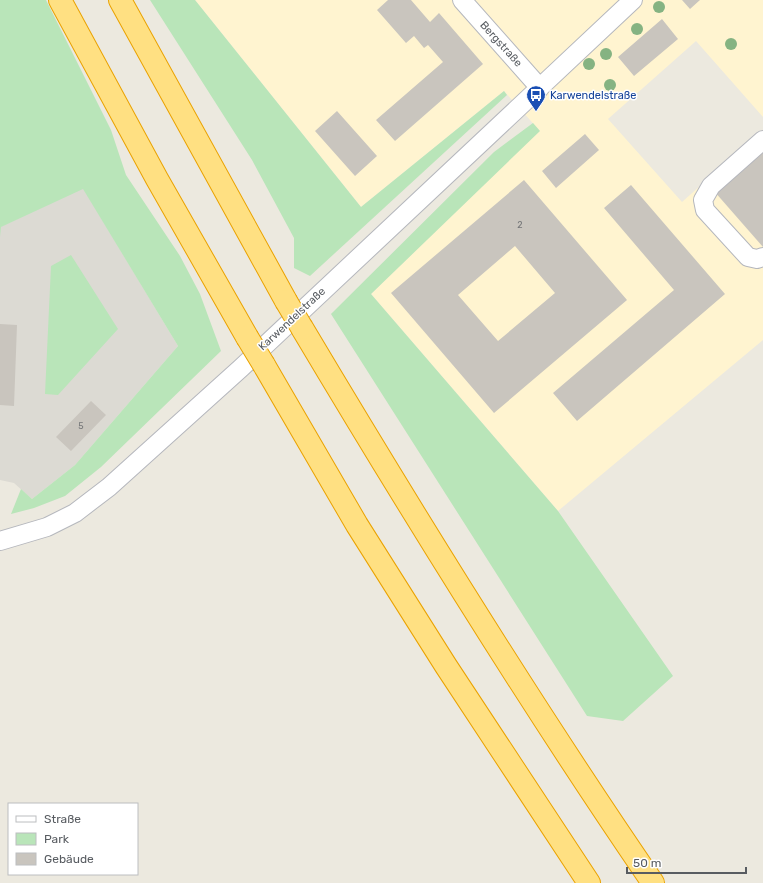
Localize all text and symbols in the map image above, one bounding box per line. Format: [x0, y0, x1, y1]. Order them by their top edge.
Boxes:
street label: Bergstraße [477, 19, 525, 69]
bus stop icon: Karwendelstraße [525, 84, 547, 112]
place label: Karwendelstraße [550, 89, 636, 102]
house number: 2 [517, 220, 523, 230]
street label: Karwendelstraße [256, 285, 328, 353]
house number: 5 [78, 421, 84, 431]
legend [8, 803, 138, 875]
text: Straße [44, 812, 81, 826]
text: Park [44, 832, 70, 846]
scale bar [627, 849, 746, 875]
text: Gebäude [44, 852, 94, 866]
text: 50 m [633, 856, 661, 870]

